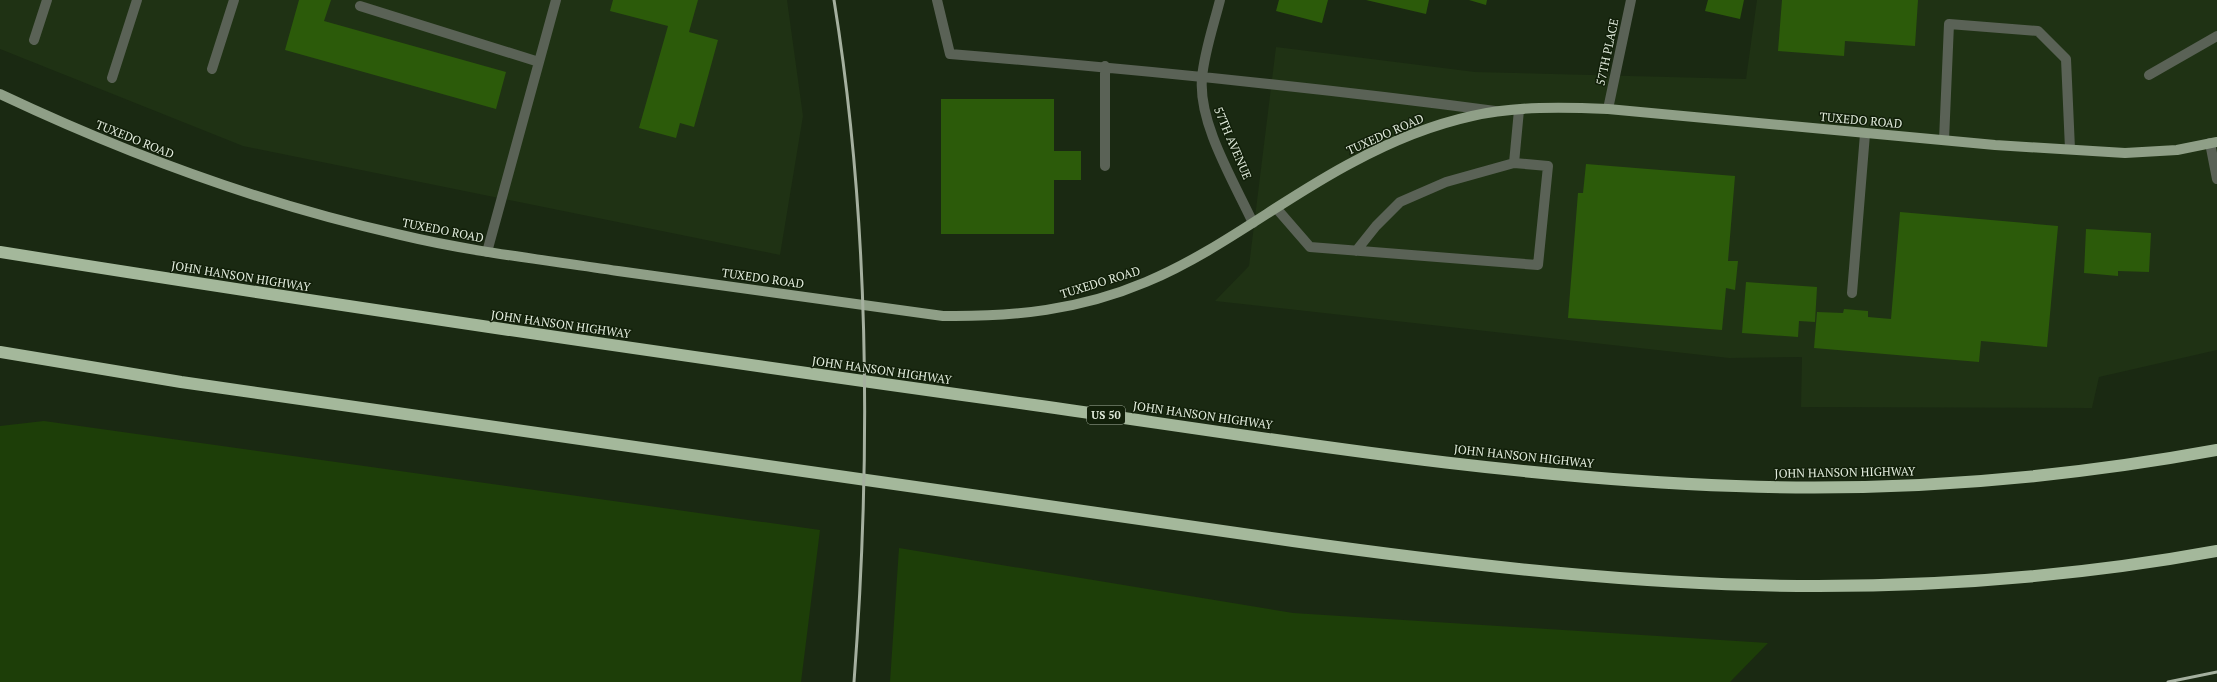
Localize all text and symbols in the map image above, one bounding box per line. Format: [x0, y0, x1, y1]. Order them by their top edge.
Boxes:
street label: 57TH PLACE [1593, 17, 1621, 87]
street label: 57TH AVENUE [1211, 104, 1255, 182]
street label: TUXEDO ROAD [1819, 109, 1903, 131]
street label: TUXEDO ROAD [1344, 110, 1426, 158]
street label: TUXEDO ROAD [94, 116, 176, 162]
street label: TUXEDO ROAD [401, 215, 485, 245]
street label: JOHN HANSON HIGHWAY [170, 258, 312, 294]
street label: TUXEDO ROAD [1058, 263, 1142, 301]
street label: TUXEDO ROAD [721, 265, 805, 291]
street label: JOHN HANSON HIGHWAY [490, 307, 632, 341]
street label: JOHN HANSON HIGHWAY [811, 353, 953, 387]
street label: JOHN HANSON HIGHWAY [1132, 398, 1274, 432]
road number: US 50 [1087, 406, 1125, 424]
street label: JOHN HANSON HIGHWAY [1453, 441, 1595, 471]
street label: JOHN HANSON HIGHWAY [1774, 463, 1916, 481]

